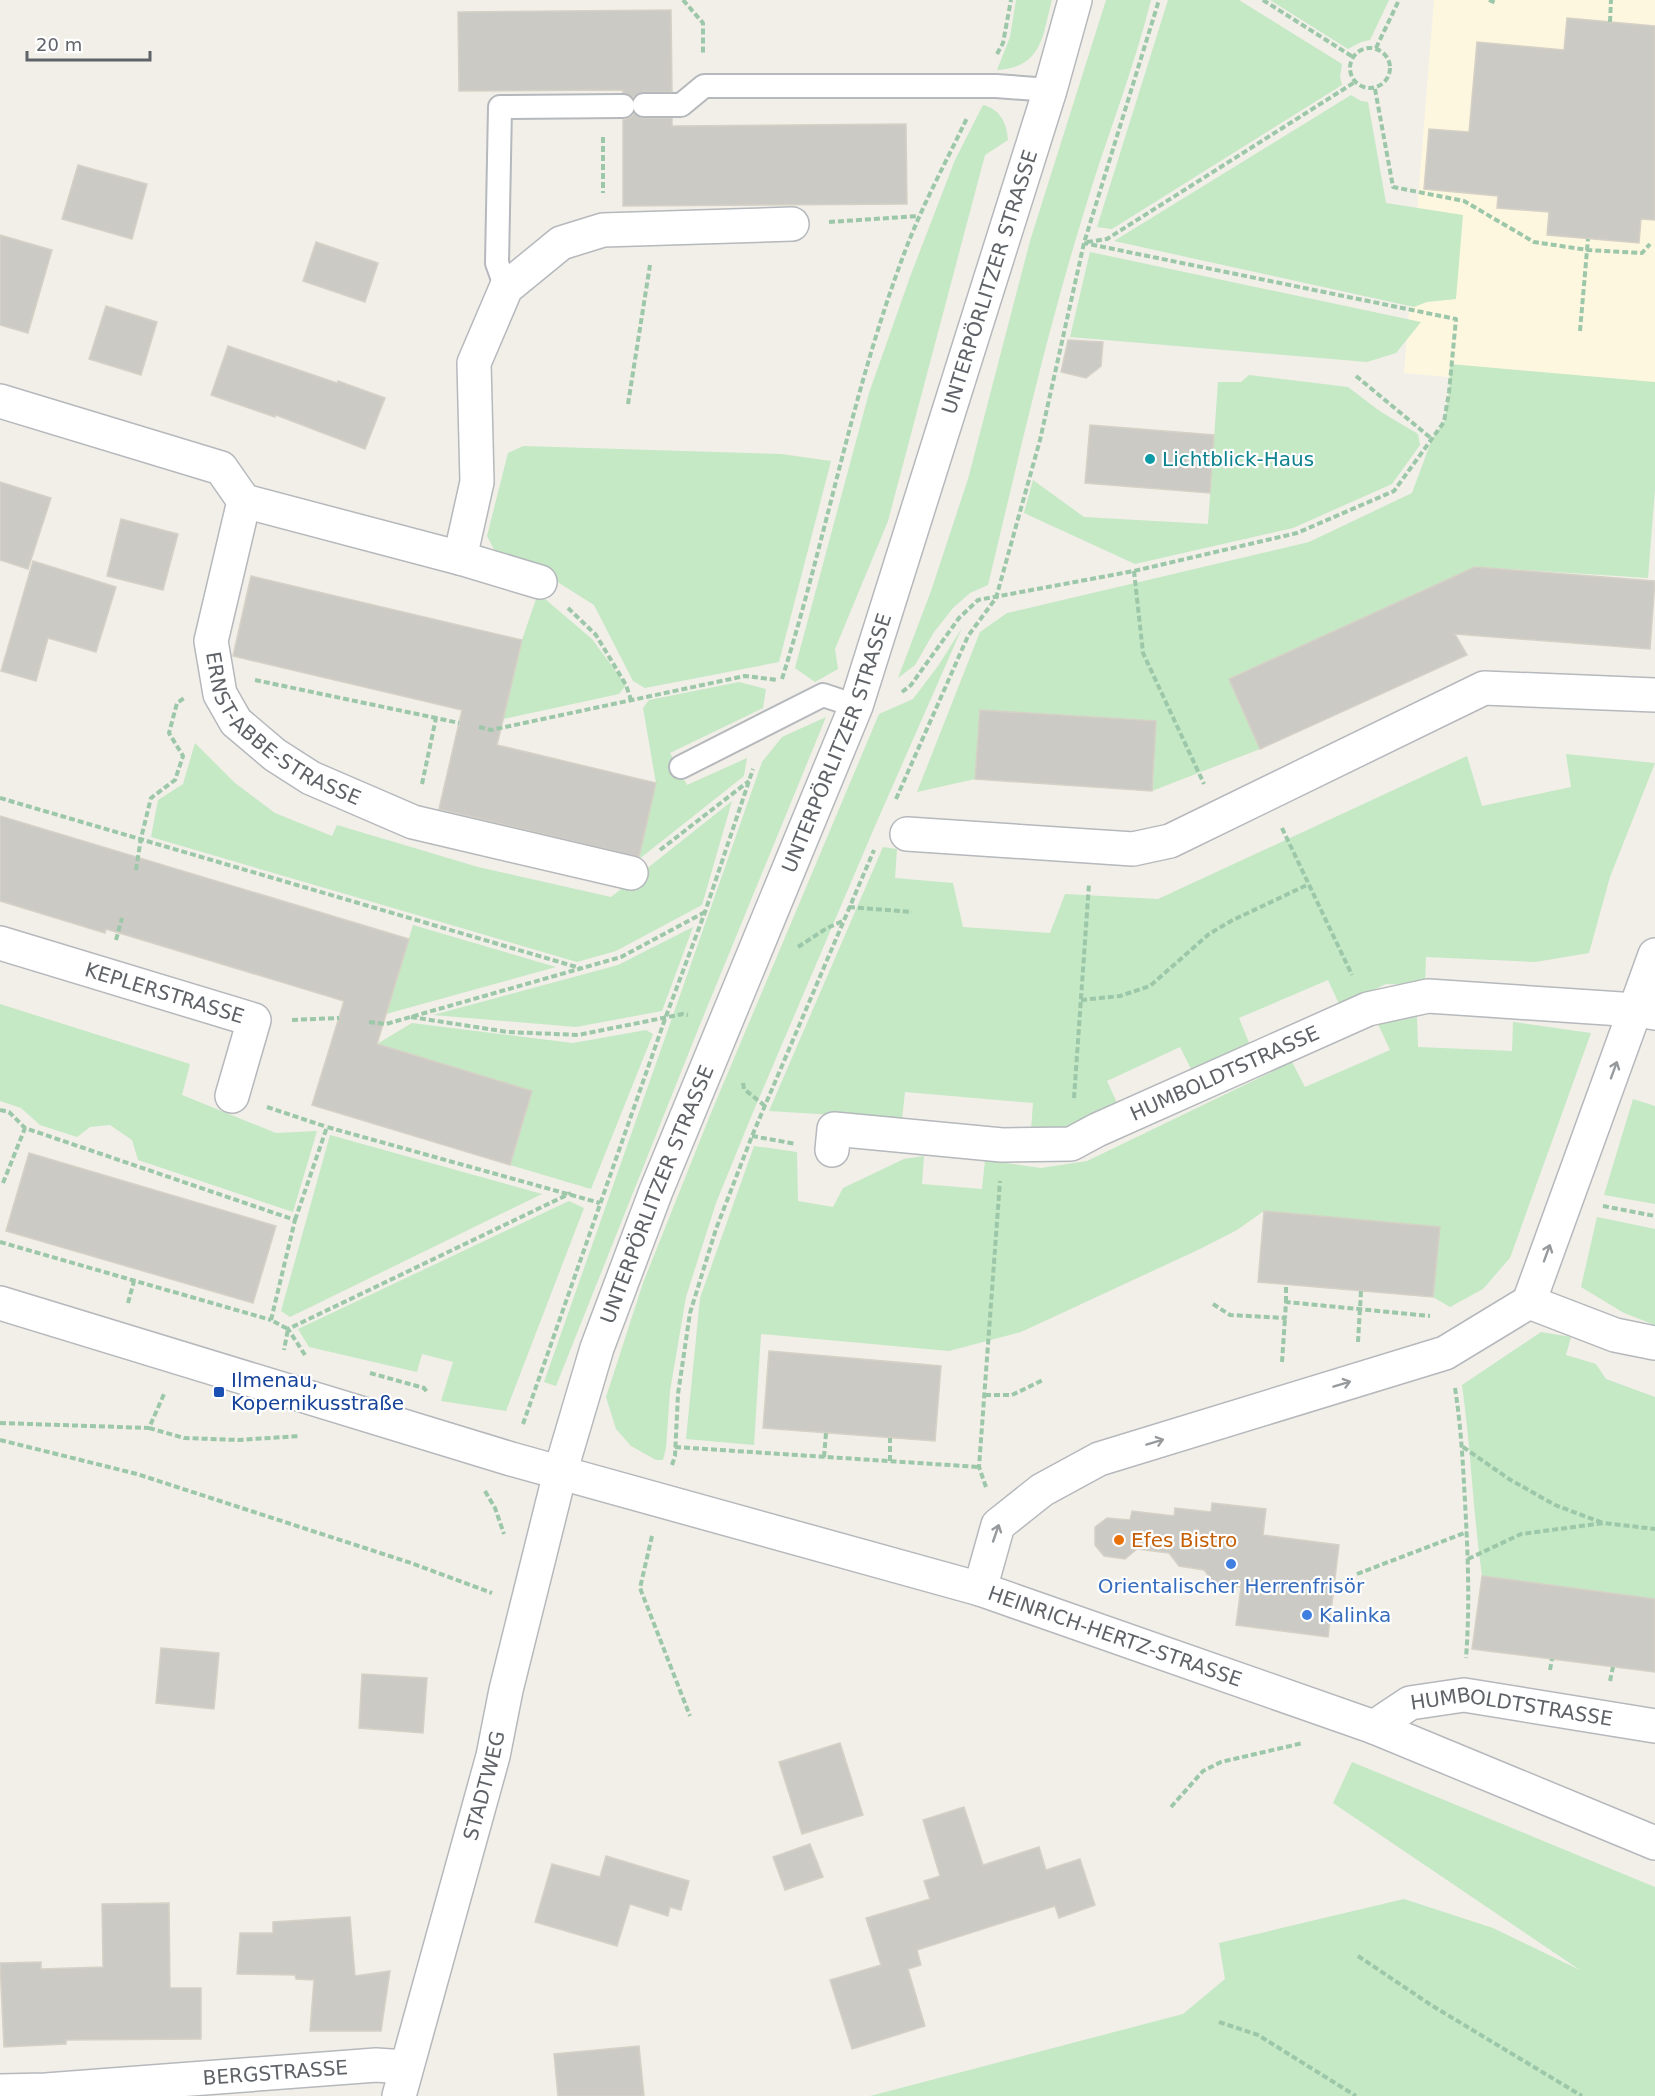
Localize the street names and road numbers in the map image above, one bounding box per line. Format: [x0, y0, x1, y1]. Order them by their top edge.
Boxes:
street label: UNTERPÖRLITZER STRASSE [937, 147, 1042, 417]
street label: UNTERPÖRLITZER STRASSE [777, 610, 896, 876]
street label: ERNST-ABBE-STRASSE [201, 650, 365, 810]
street label: KEPLERSTRASSE [82, 957, 247, 1028]
street label: HUMBOLDTSTRASSE [1126, 1020, 1323, 1126]
street label: UNTERPÖRLITZER STRASSE [595, 1061, 719, 1327]
street label: HEINRICH-HERTZ-STRASSE [985, 1581, 1245, 1692]
street label: HUMBOLDTSTRASSE [1409, 1682, 1614, 1731]
street label: STADTWEG [458, 1729, 510, 1843]
street label: BERGSTRASSE [202, 2055, 349, 2090]

